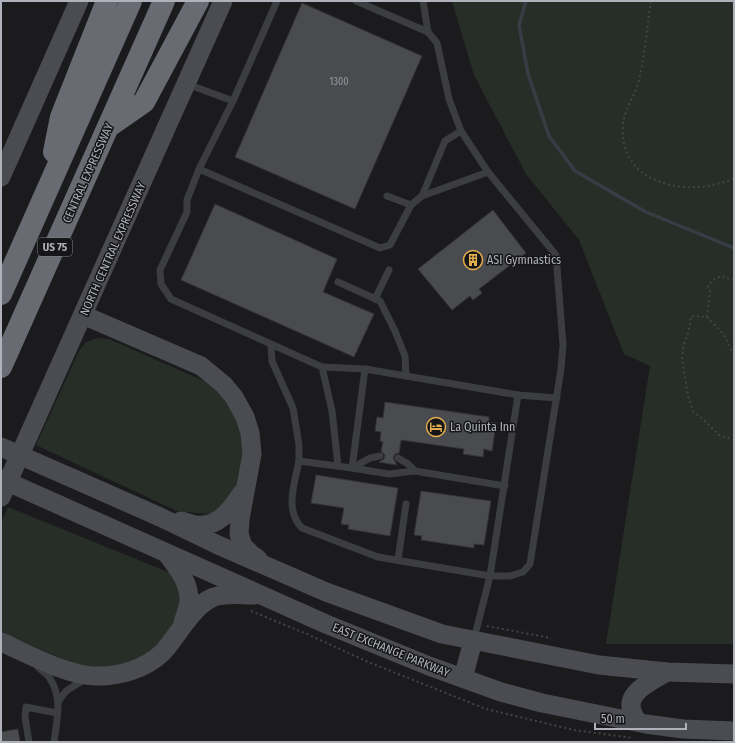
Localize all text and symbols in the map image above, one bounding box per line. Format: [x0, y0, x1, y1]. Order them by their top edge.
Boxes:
house number: 1300 [330, 76, 348, 88]
street label: CENTRAL EXPRESSWAY [60, 121, 116, 225]
street label: NORTH CENTRAL EXPRESSWAY [77, 180, 149, 318]
road number: US 75 [38, 238, 72, 256]
building icon: ASI Gymnastics [462, 249, 484, 271]
place label: ASI Gymnastics [487, 253, 561, 267]
hotel icon: La Quinta Inn [425, 416, 447, 438]
place label: La Quinta Inn [450, 420, 515, 434]
street label: EAST EXCHANGE PARKWAY [330, 620, 452, 680]
scale bar [595, 705, 686, 731]
text: 50 m [601, 712, 625, 726]

